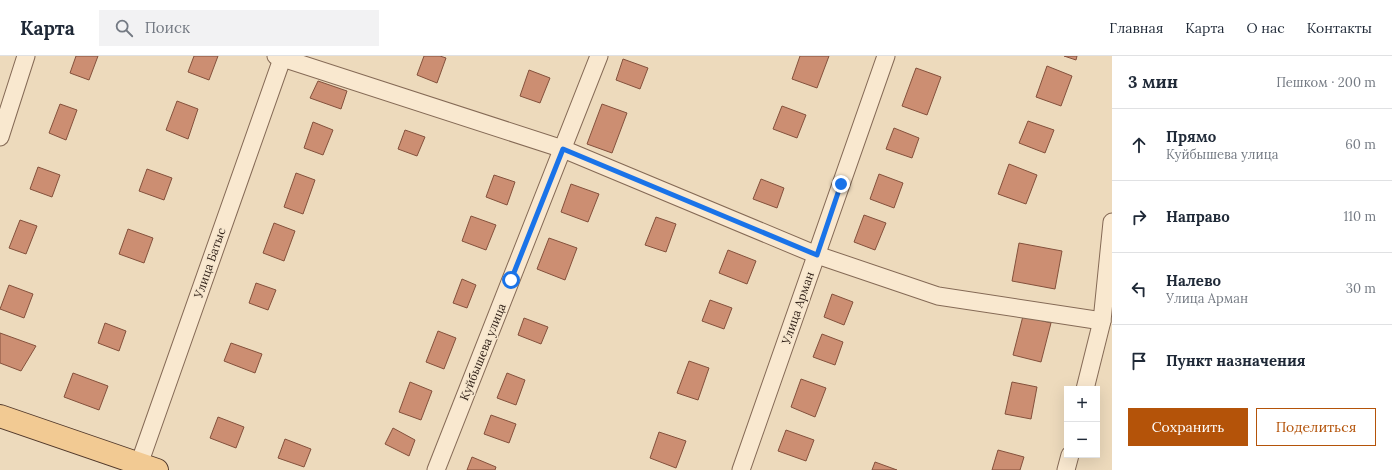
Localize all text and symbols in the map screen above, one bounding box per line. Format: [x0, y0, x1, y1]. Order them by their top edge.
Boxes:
search box [99, 10, 379, 46]
text: Карта [20, 16, 75, 40]
icon: search [113, 17, 135, 39]
text: Поиск [145, 18, 190, 37]
text: Главная [1109, 19, 1163, 37]
text: Карта [1185, 19, 1225, 37]
text: О нас [1247, 19, 1285, 37]
text: Контакты [1307, 19, 1372, 37]
text: 3 мин [1128, 71, 1178, 93]
text: Пешком · 200 m [1276, 74, 1376, 91]
text: Прямо [1166, 127, 1216, 146]
icon: ahead [1128, 134, 1150, 156]
text: 60 m [1345, 136, 1376, 153]
text: Куйбышева улица [1166, 146, 1278, 163]
route end [832, 175, 850, 193]
icon: right [1128, 206, 1150, 228]
text: Направо [1166, 207, 1230, 226]
text: 110 m [1343, 208, 1376, 225]
street label: Улица Батыс [190, 226, 229, 301]
street label: Улица Арман [778, 270, 817, 347]
route start [502, 271, 520, 289]
text: Налево [1166, 271, 1221, 290]
icon: left [1128, 278, 1150, 300]
text: 30 m [1346, 280, 1376, 297]
text: Улица Арман [1166, 290, 1248, 307]
street label: Куйбышева улица [456, 301, 509, 403]
icon: arrive [1128, 350, 1150, 372]
text: Пункт назначения [1166, 351, 1306, 370]
map controls [1064, 386, 1100, 458]
button: + [1064, 386, 1100, 422]
button: Сохранить [1128, 408, 1248, 446]
button: Поделиться [1256, 408, 1376, 446]
button: − [1064, 422, 1100, 458]

